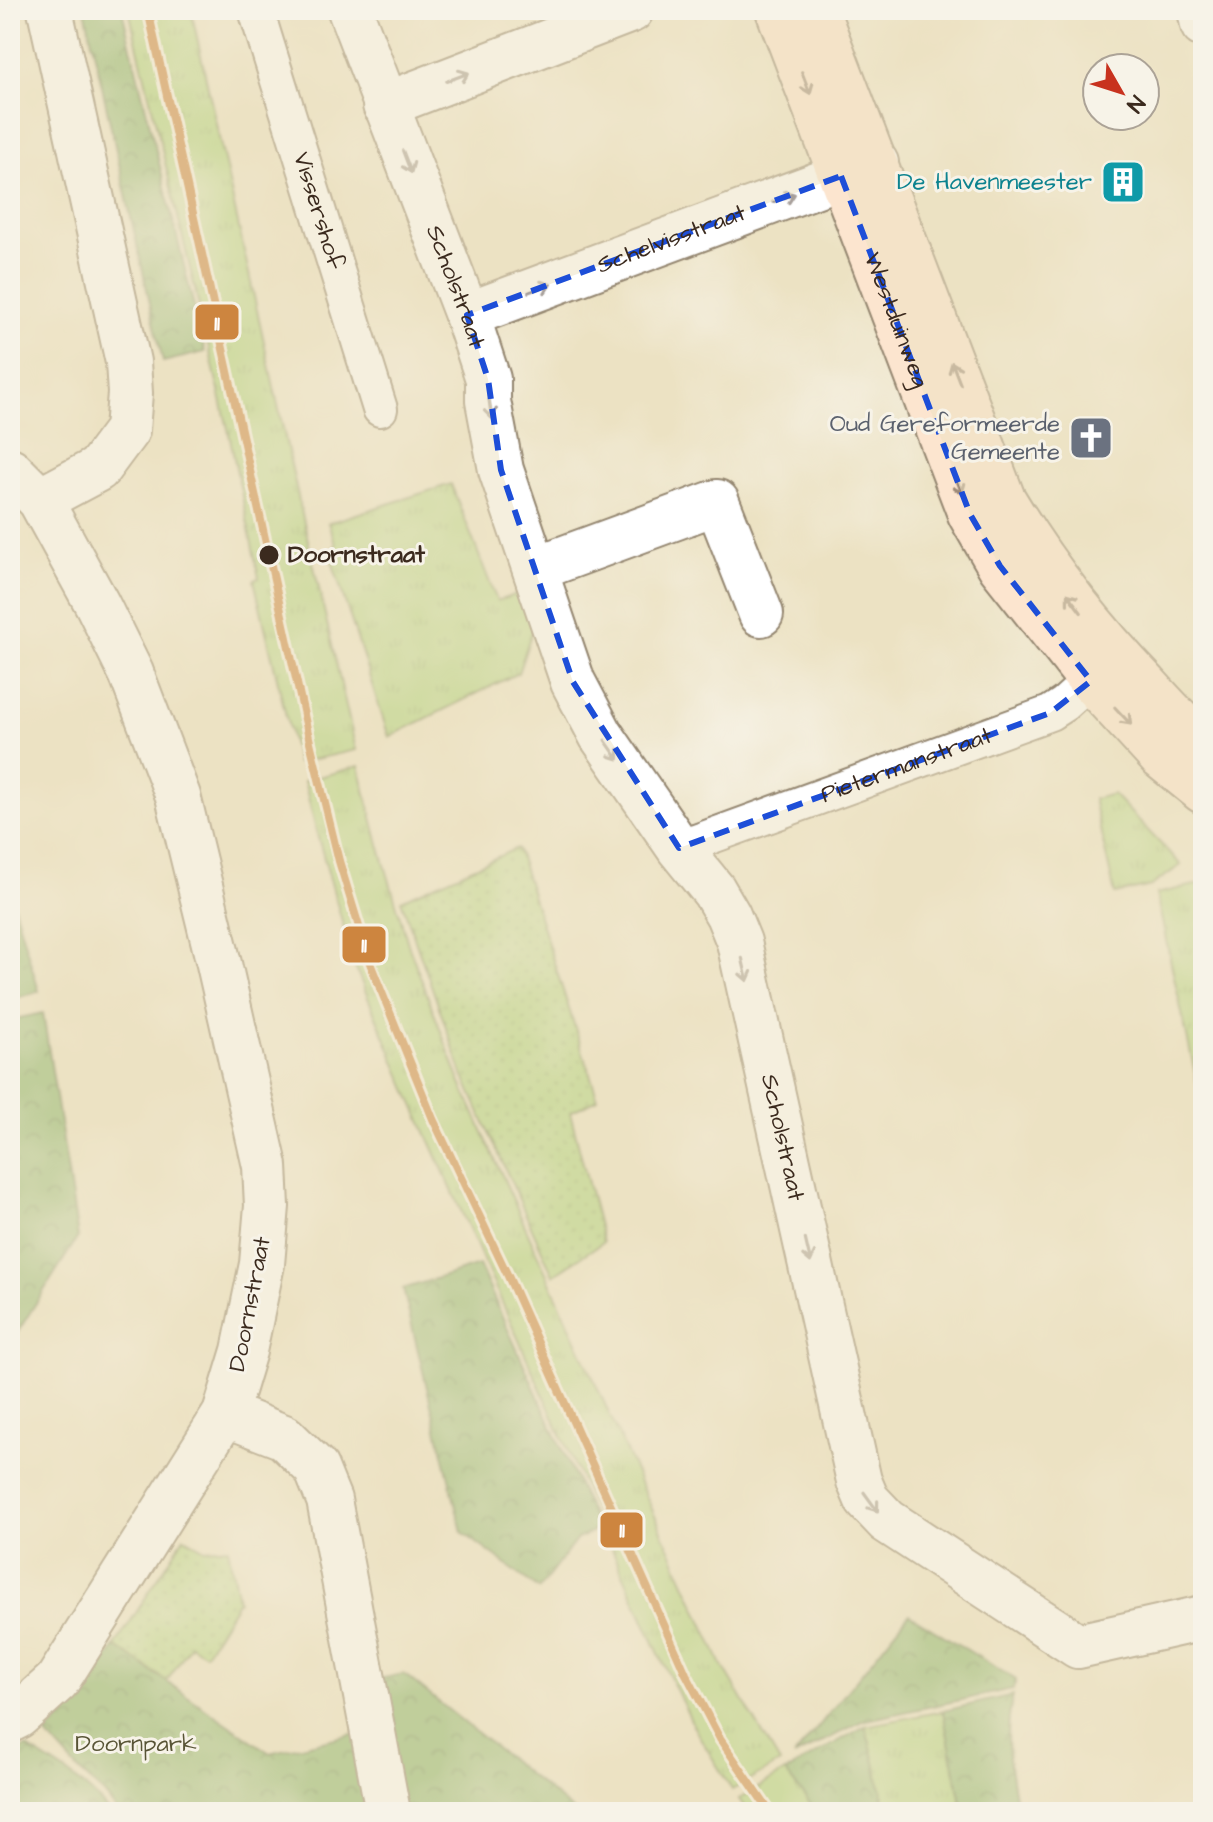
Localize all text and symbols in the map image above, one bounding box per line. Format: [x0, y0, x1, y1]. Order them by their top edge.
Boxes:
north arrow [1081, 52, 1161, 132]
one-way arrow [445, 69, 470, 83]
one-way arrow [800, 70, 814, 95]
text: N [1119, 89, 1152, 119]
street label: Vissershof [284, 148, 353, 274]
one-way arrow [401, 149, 415, 174]
building icon: De Havenmeester [1099, 158, 1147, 206]
place label: De Havenmeester [897, 165, 1092, 199]
one-way arrow [771, 190, 795, 204]
street label: Schelvisstraat [592, 196, 751, 282]
street label: Scholstraat [417, 220, 494, 353]
street label: Westduinweg [855, 248, 937, 393]
one-way arrow [527, 280, 552, 294]
line badge: 11 [194, 303, 240, 341]
text: 11 [214, 308, 220, 339]
one-way arrow [947, 361, 962, 386]
one-way arrow [483, 394, 498, 419]
place label: Oud Gereformeerde Gemeente [830, 407, 1060, 469]
church icon: Oud Gereformeerde Gemeente [1067, 414, 1115, 462]
one-way arrow [952, 470, 966, 495]
place label: Doornstraat [288, 538, 425, 572]
marker: Doornstraat [257, 543, 281, 567]
one-way arrow [1065, 592, 1082, 614]
one-way arrow [1114, 706, 1132, 726]
street label: Pietermanstraat [816, 718, 997, 812]
one-way arrow [604, 738, 620, 760]
line badge: 11 [341, 925, 387, 964]
text: 11 [361, 930, 367, 961]
one-way arrow [738, 957, 753, 982]
street label: Scholstraat [752, 1071, 813, 1204]
street label: Doornstraat [220, 1233, 280, 1374]
one-way arrow [801, 1238, 816, 1263]
one-way arrow [863, 1490, 880, 1512]
line badge: 11 [599, 1511, 644, 1549]
text: 11 [619, 1515, 625, 1546]
park label: Doornpark [75, 1727, 197, 1761]

